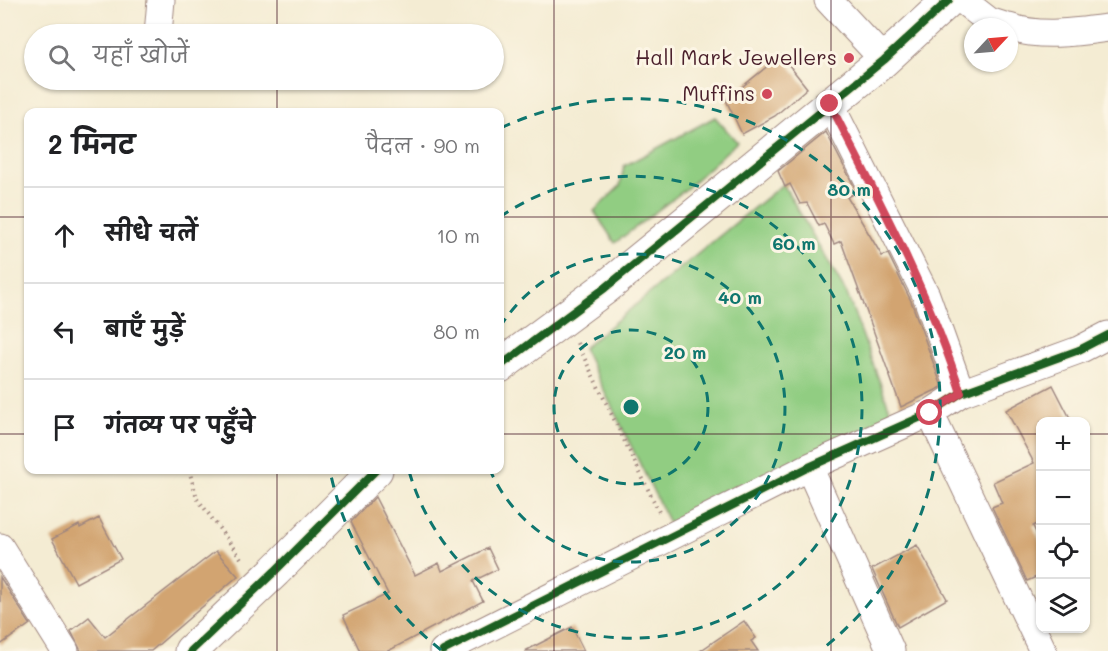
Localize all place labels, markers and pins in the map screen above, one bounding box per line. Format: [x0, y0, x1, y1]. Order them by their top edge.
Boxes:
place label: Hall Mark Jewellers [635, 43, 837, 70]
marker: Hall Mark Jewellers [842, 51, 856, 65]
place label: Muffins [682, 79, 755, 106]
marker: Muffins [760, 87, 774, 101]
centre of rings [621, 397, 641, 417]

